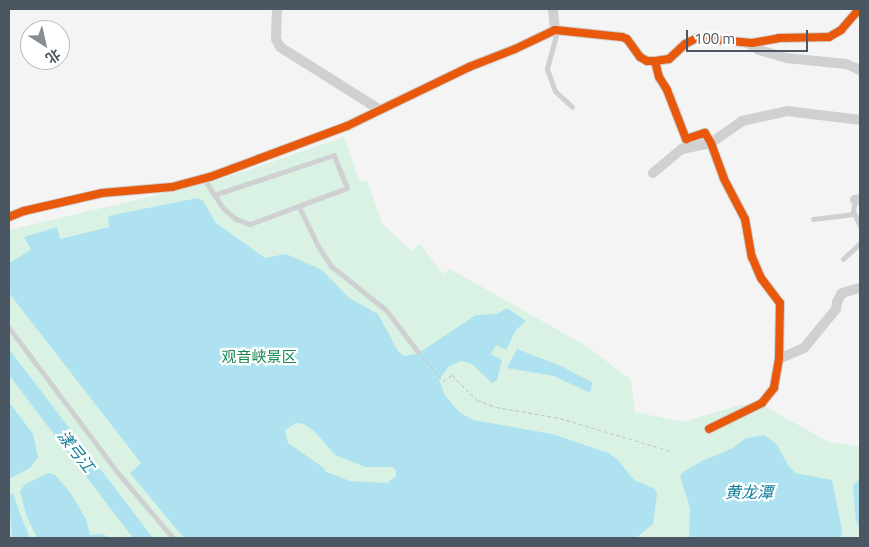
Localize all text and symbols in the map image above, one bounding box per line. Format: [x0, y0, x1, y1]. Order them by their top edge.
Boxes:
north arrow [20, 20, 70, 70]
scale bar [689, 20, 812, 52]
text: 100 m [694, 27, 735, 50]
text: 北 [42, 44, 65, 69]
park label: 观音峡景区 [222, 348, 296, 366]
water label: 漾弓江 [54, 426, 98, 476]
water label: 黄龙潭 [725, 482, 773, 502]

